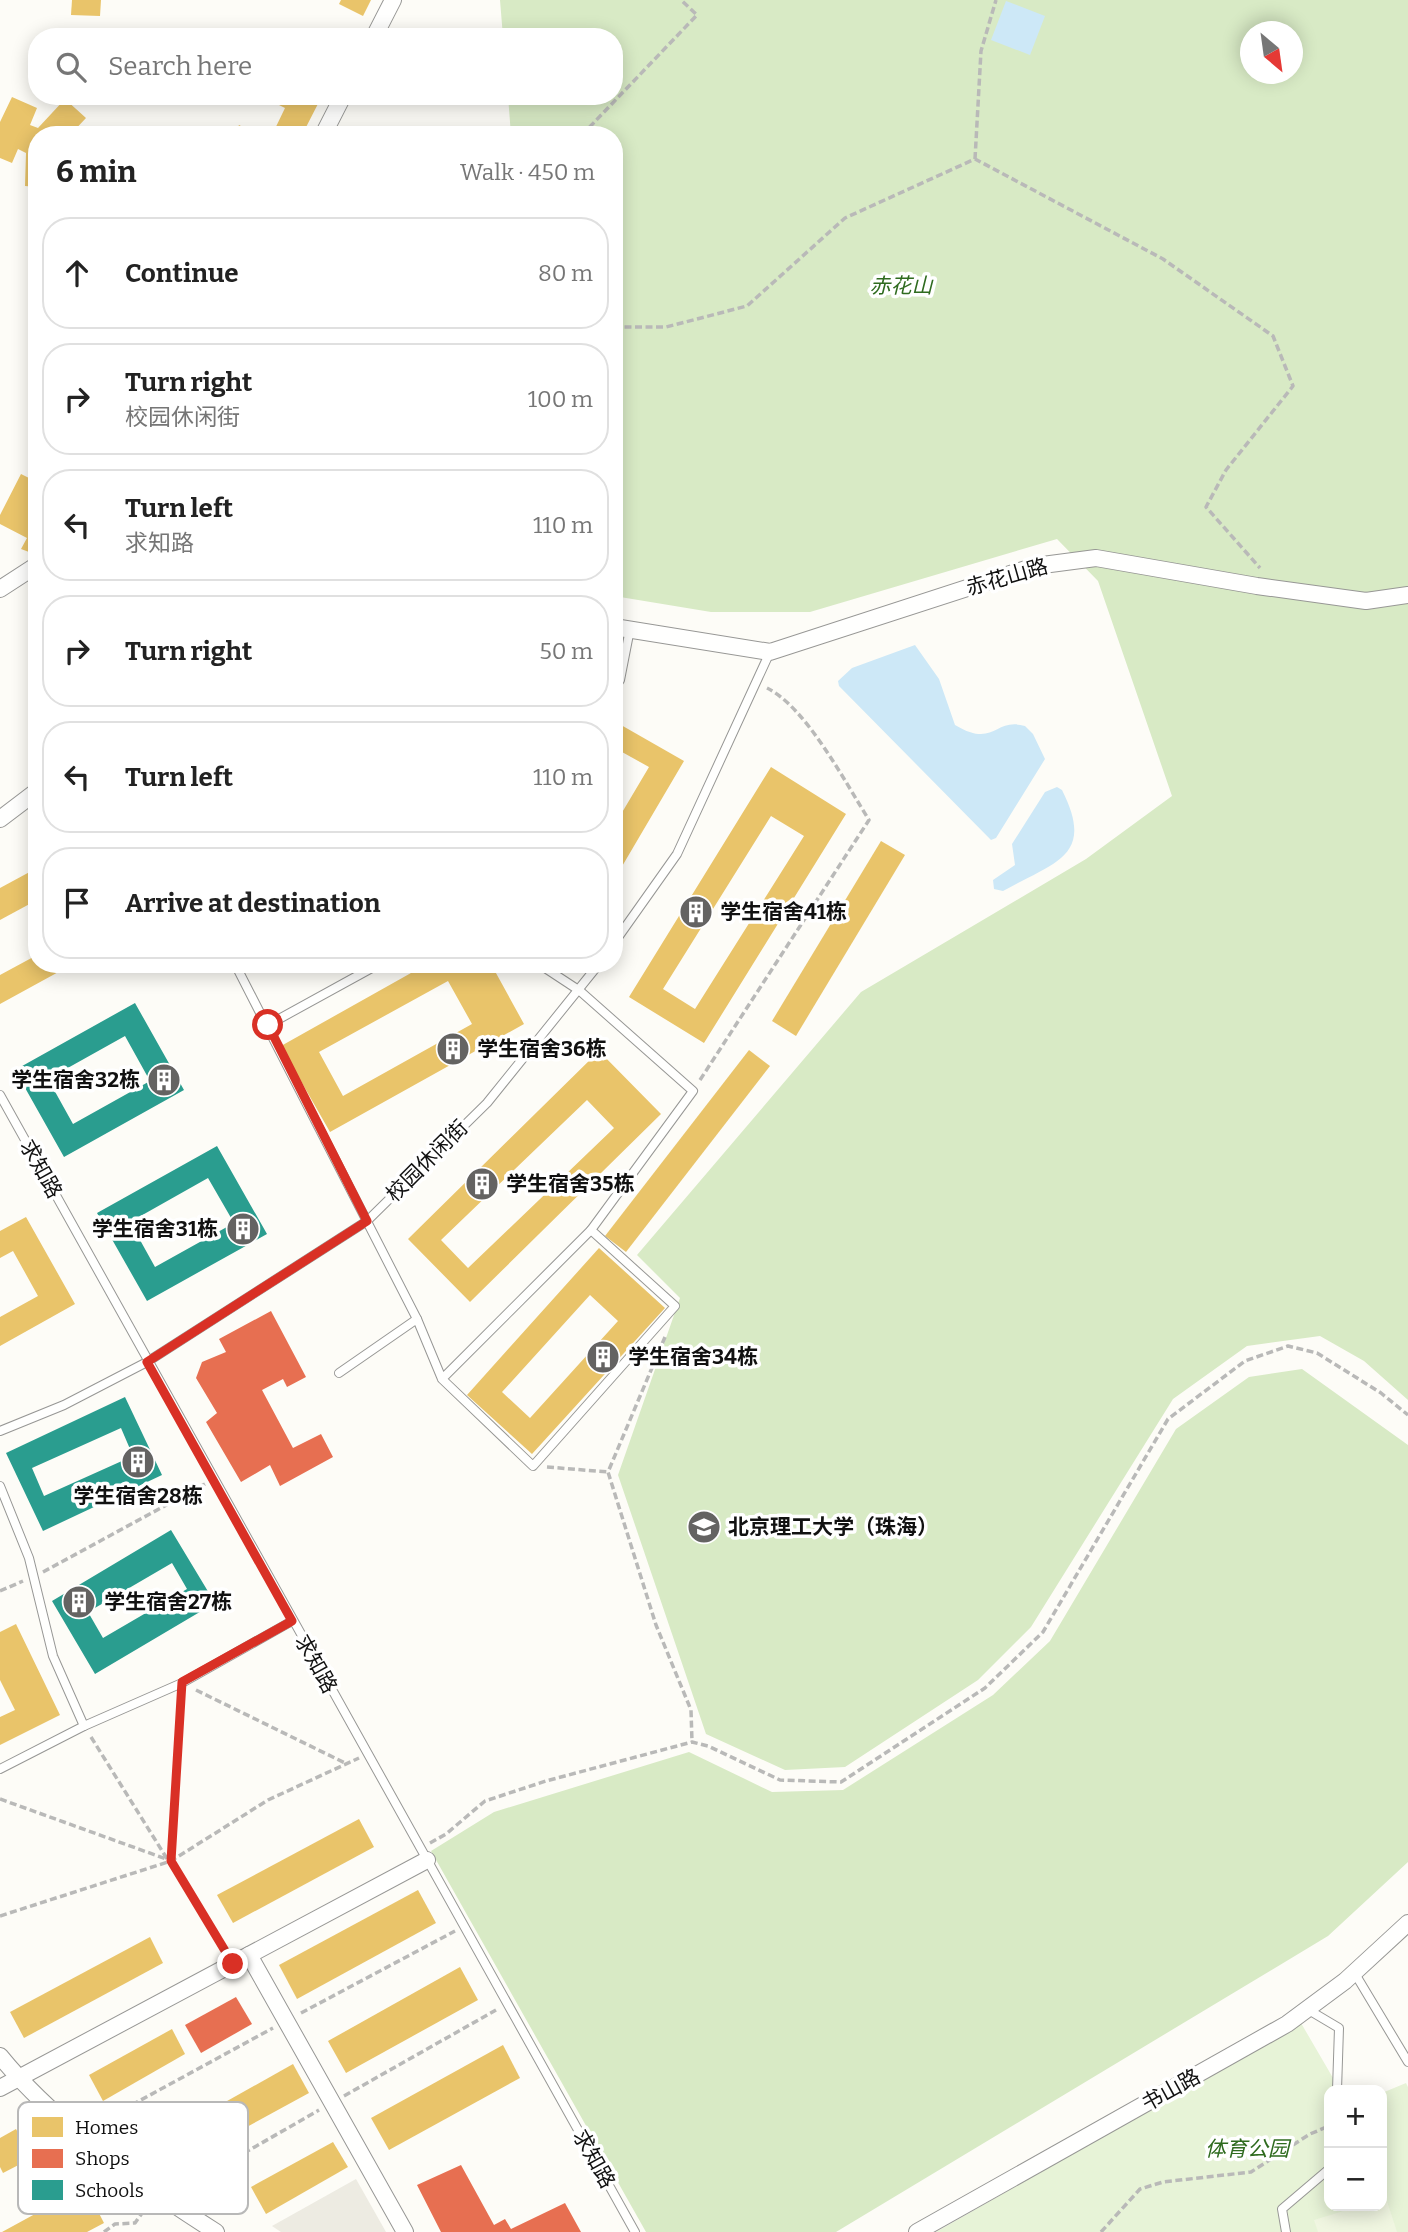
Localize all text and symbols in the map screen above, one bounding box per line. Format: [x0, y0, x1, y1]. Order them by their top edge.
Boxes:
north arrow [1240, 21, 1303, 84]
search box [28, 28, 623, 105]
icon: search [52, 48, 90, 86]
text: Search here [108, 51, 252, 82]
text: 6 min [56, 154, 137, 190]
text: Walk · 450 m [460, 158, 595, 186]
icon: ahead [58, 254, 96, 292]
text: Continue [125, 258, 239, 289]
text: 80 m [538, 259, 593, 287]
park label: 赤花山 [870, 273, 934, 299]
text: Turn right [125, 367, 252, 398]
icon: right [58, 380, 96, 418]
text: 100 m [528, 385, 593, 413]
text: 校园休闲街 [125, 403, 240, 431]
text: Turn left [125, 493, 233, 524]
icon: left [58, 506, 96, 544]
text: 110 m [533, 511, 593, 539]
text: 求知路 [125, 529, 194, 557]
street label: 赤花山路 [963, 553, 1051, 601]
icon: right [58, 632, 96, 670]
text: Turn right [125, 636, 252, 667]
text: 50 m [539, 637, 593, 665]
icon: left [58, 758, 96, 796]
text: Turn left [125, 762, 233, 793]
text: 110 m [533, 763, 593, 791]
icon: arrive [58, 884, 96, 922]
text: Arrive at destination [125, 888, 380, 919]
building icon: 学生宿舍41栋 [677, 893, 715, 931]
place label: 学生宿舍41栋 [720, 899, 847, 925]
route start [252, 1009, 283, 1040]
building icon: 学生宿舍36栋 [434, 1030, 472, 1068]
place label: 学生宿舍36栋 [477, 1036, 607, 1062]
building icon: 学生宿舍32栋 [145, 1061, 183, 1099]
place label: 学生宿舍32栋 [11, 1067, 140, 1093]
street label: 校园休闲街 [381, 1115, 473, 1207]
street label: 求知路 [14, 1135, 68, 1203]
building icon: 学生宿舍35栋 [463, 1165, 501, 1203]
place label: 学生宿舍35栋 [506, 1171, 635, 1197]
building icon: 学生宿舍31栋 [224, 1210, 262, 1248]
place label: 学生宿舍31栋 [92, 1216, 218, 1242]
building icon: 学生宿舍34栋 [584, 1338, 622, 1376]
place label: 学生宿舍34栋 [628, 1344, 758, 1370]
building icon: 学生宿舍28栋 [119, 1443, 157, 1481]
place label: 学生宿舍28栋 [73, 1483, 203, 1509]
school or university icon: 北京理工大学（珠海） [685, 1508, 723, 1546]
place label: 北京理工大学（珠海） [728, 1514, 938, 1540]
building icon: 学生宿舍27栋 [60, 1583, 98, 1621]
place label: 学生宿舍27栋 [104, 1589, 232, 1615]
street label: 求知路 [289, 1630, 343, 1698]
route end [217, 1948, 248, 1979]
street label: 书山路 [1137, 2063, 1205, 2117]
map controls [1324, 2085, 1387, 2211]
button: + [1324, 2085, 1387, 2148]
legend [18, 2102, 248, 2214]
text: Homes [75, 2116, 138, 2139]
street label: 求知路 [567, 2125, 621, 2193]
park label: 体育公园 [1205, 2136, 1292, 2162]
text: Shops [75, 2147, 130, 2170]
button: − [1324, 2148, 1387, 2211]
text: Schools [75, 2179, 144, 2202]

